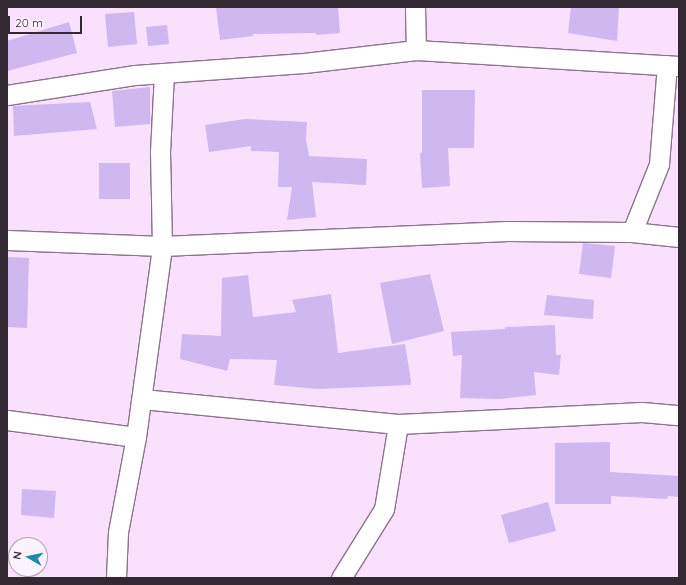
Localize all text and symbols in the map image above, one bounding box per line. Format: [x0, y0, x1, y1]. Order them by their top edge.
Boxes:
scale bar [10, 8, 84, 34]
text: 20 m [15, 15, 43, 30]
north arrow [8, 537, 48, 577]
text: N [10, 550, 25, 560]

